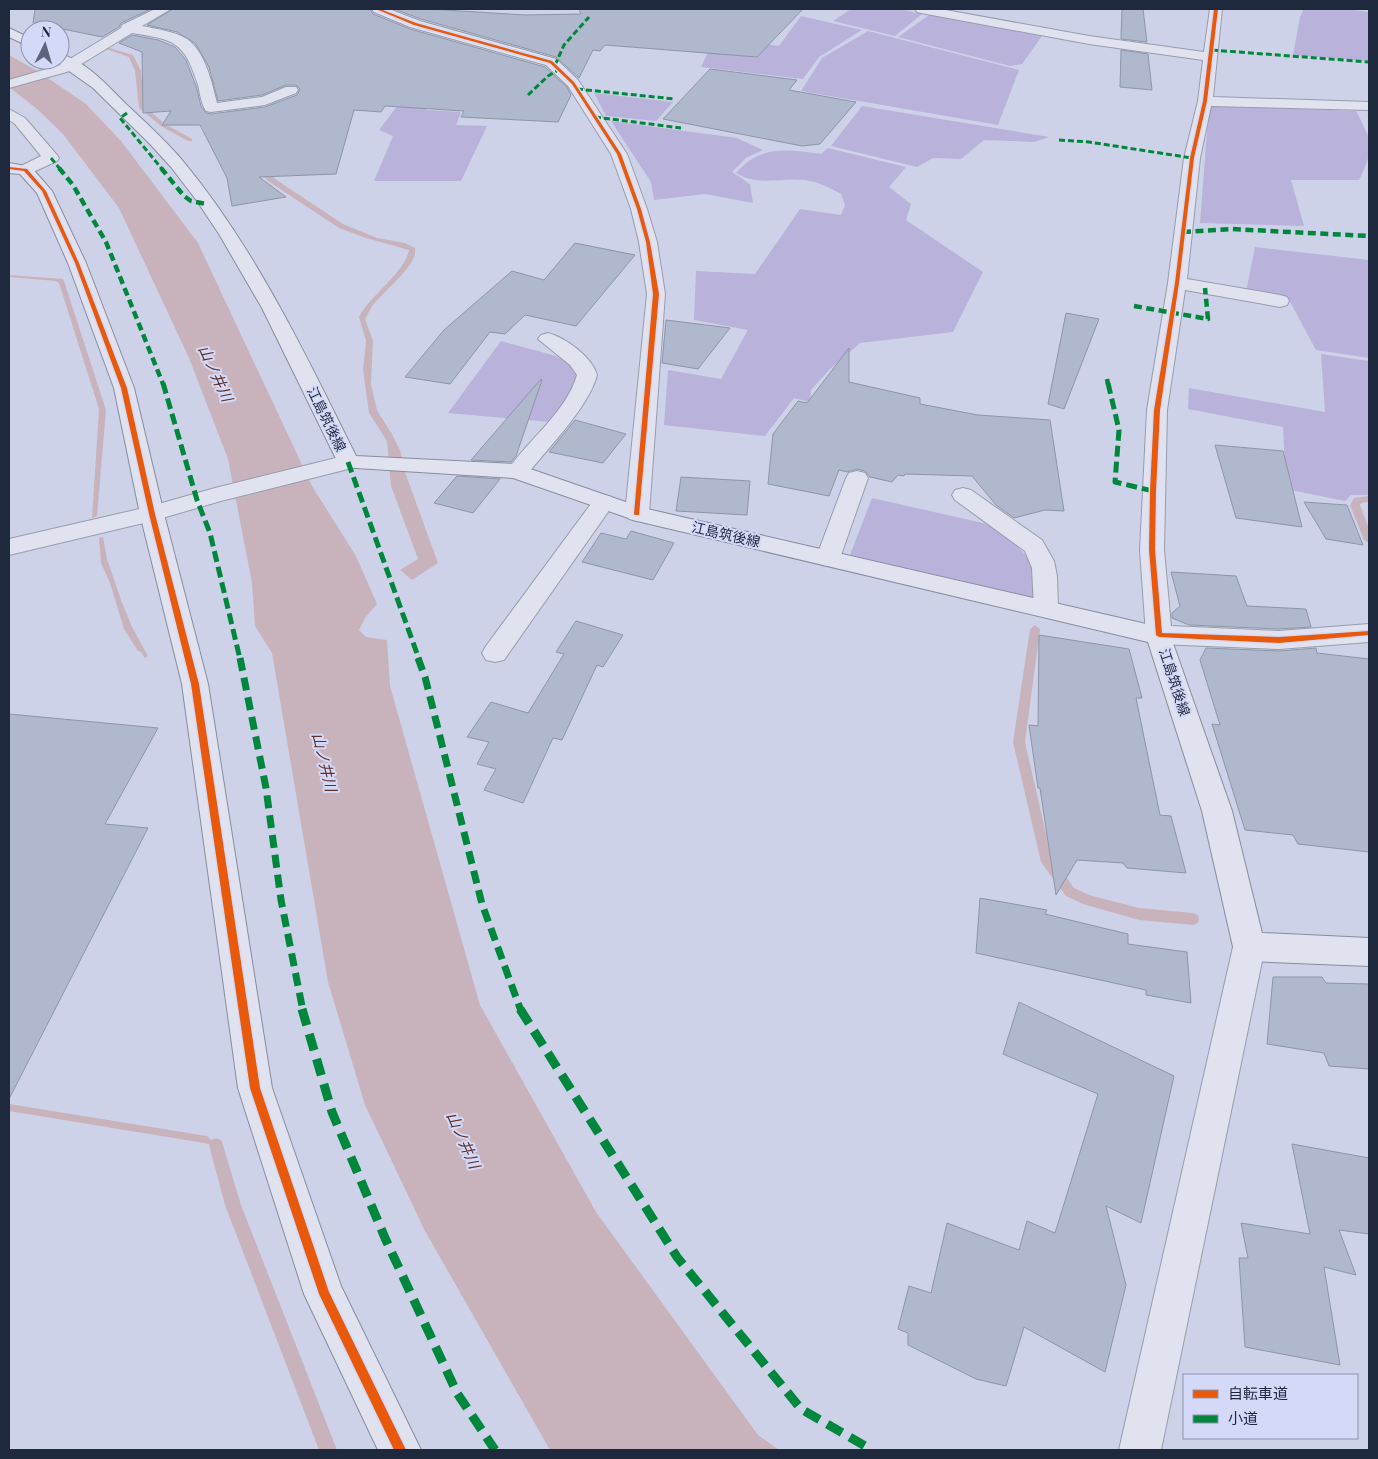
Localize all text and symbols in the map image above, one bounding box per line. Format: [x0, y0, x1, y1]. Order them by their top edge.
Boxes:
north arrow [20, 20, 70, 70]
text: N [40, 22, 52, 41]
water label: 山ノ井川 [194, 342, 239, 406]
street label: 江島筑後線 [303, 383, 351, 455]
street label: 江島筑後線 [690, 517, 762, 551]
street label: 江島筑後線 [1155, 646, 1195, 718]
water label: 山ノ井川 [308, 730, 342, 795]
water label: 山ノ井川 [443, 1109, 486, 1173]
legend [1183, 1374, 1358, 1439]
text: 自転車道 [1228, 1383, 1288, 1403]
text: 小道 [1228, 1408, 1258, 1428]

